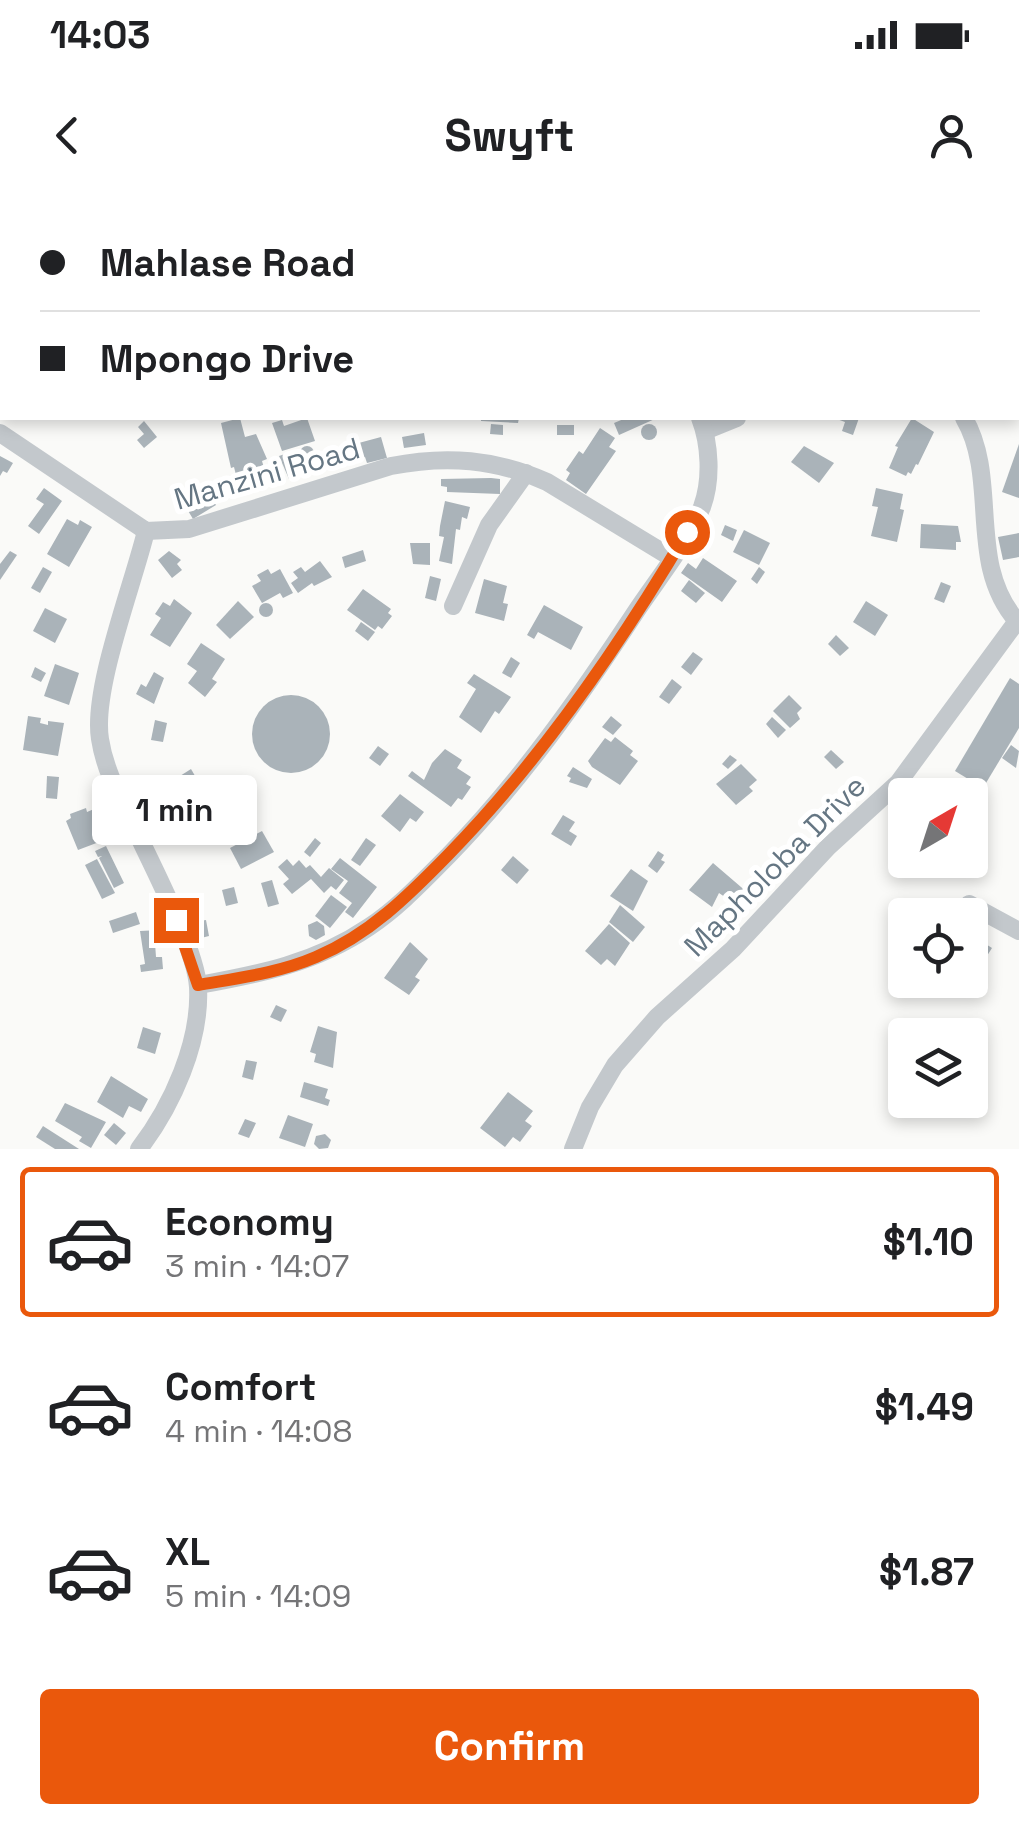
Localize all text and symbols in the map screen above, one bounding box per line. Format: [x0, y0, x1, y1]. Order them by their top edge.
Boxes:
text: 14:03 [50, 11, 150, 59]
text: Swyft [445, 107, 574, 164]
icon: back [40, 108, 95, 163]
icon: person [924, 108, 979, 163]
text: Mahlase Road [100, 239, 355, 287]
text: Mpongo Drive [100, 335, 354, 383]
street label: Manzini Road [169, 428, 364, 519]
route start [665, 510, 710, 555]
street label: Mapholoba Drive [675, 766, 874, 965]
callout: 1 min [94, 775, 258, 845]
north arrow [888, 778, 988, 878]
map controls [888, 778, 988, 1118]
text: 1 min [135, 790, 214, 830]
route end [154, 898, 199, 943]
button: locate [888, 898, 988, 998]
button: layers [888, 1018, 988, 1118]
icon: car [45, 1197, 135, 1287]
text: Economy [165, 1198, 334, 1246]
text: $1.10 [883, 1218, 974, 1266]
text: 3 min · 14:07 [165, 1246, 349, 1286]
icon: car [45, 1362, 135, 1452]
text: Comfort [165, 1363, 316, 1411]
text: $1.49 [875, 1383, 974, 1431]
text: 4 min · 14:08 [165, 1411, 353, 1451]
icon: car [45, 1527, 135, 1617]
text: XL [165, 1528, 210, 1576]
text: $1.87 [879, 1548, 974, 1596]
text: 5 min · 14:09 [165, 1576, 351, 1616]
button: Confirm [40, 1689, 979, 1804]

